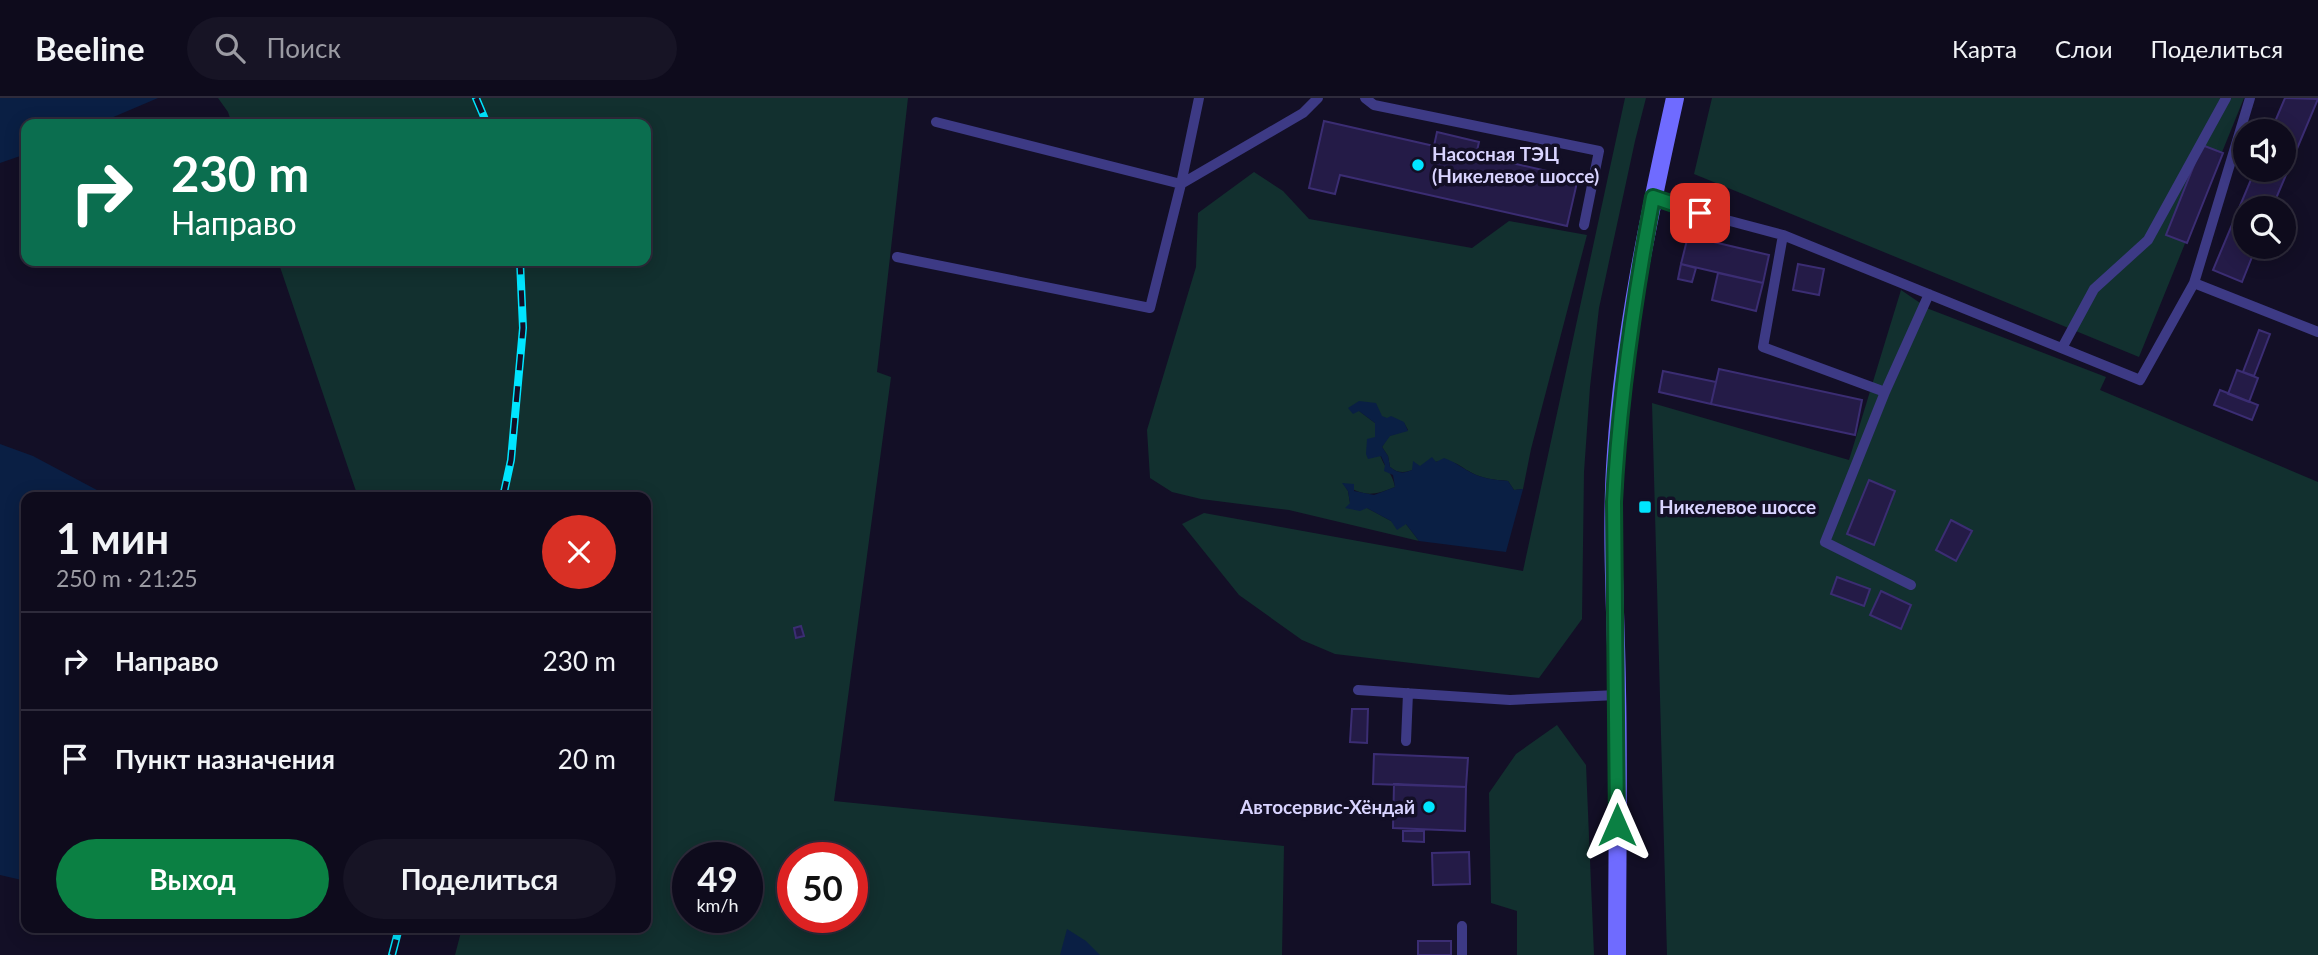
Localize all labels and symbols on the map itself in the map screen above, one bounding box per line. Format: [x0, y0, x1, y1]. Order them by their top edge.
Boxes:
place label: Насосная ТЭЦ (Никелевое шоссе) [1432, 142, 1599, 187]
marker: Насосная ТЭЦ (Никелевое шоссе) [1410, 157, 1426, 173]
pin [1670, 183, 1730, 243]
place label: Никелевое шоссе [1659, 495, 1816, 518]
marker: Никелевое шоссе [1637, 499, 1653, 515]
position arrow [1580, 788, 1654, 862]
place label: Автосервис-Хёндай [1239, 795, 1415, 818]
marker: Автосервис-Хёндай [1421, 799, 1437, 815]
speed limit sign: 50 [777, 842, 868, 933]

